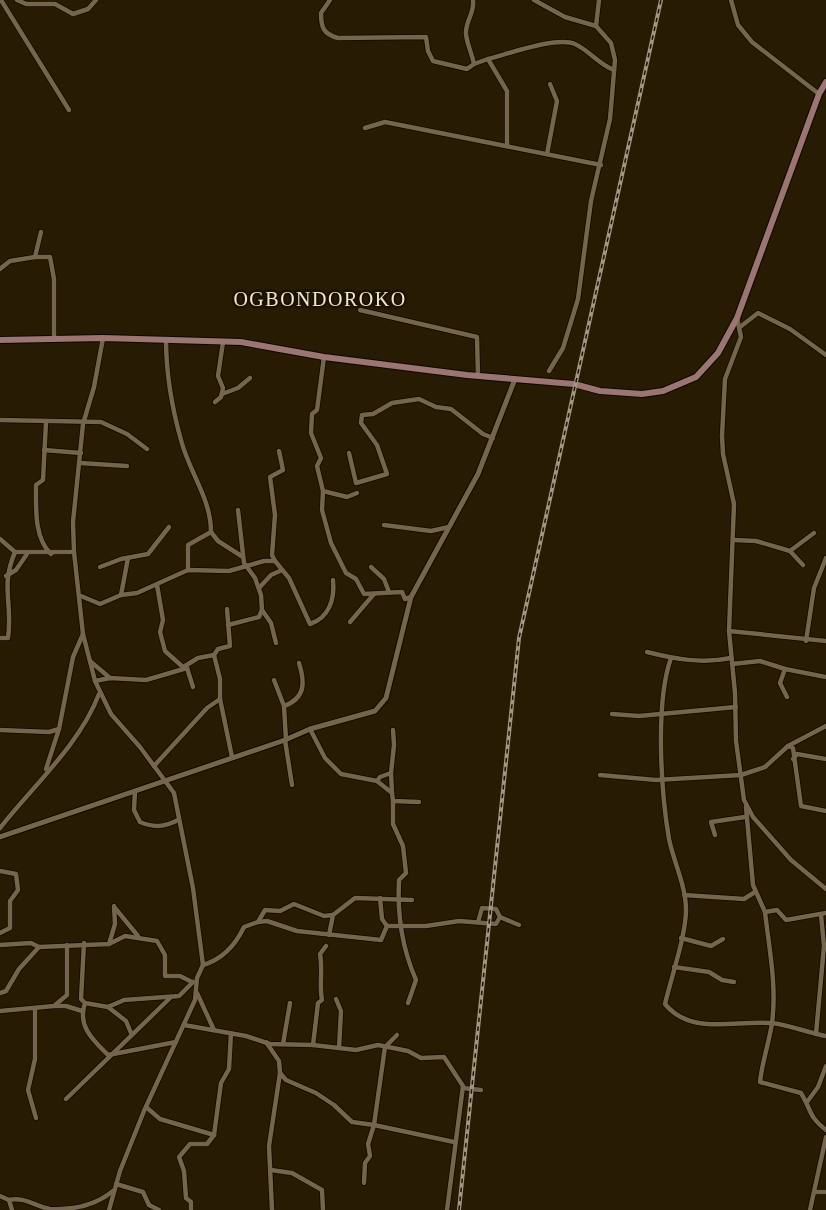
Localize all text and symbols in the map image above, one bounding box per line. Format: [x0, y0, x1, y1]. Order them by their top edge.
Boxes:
district label: OGBONDOROKO [233, 288, 407, 310]

